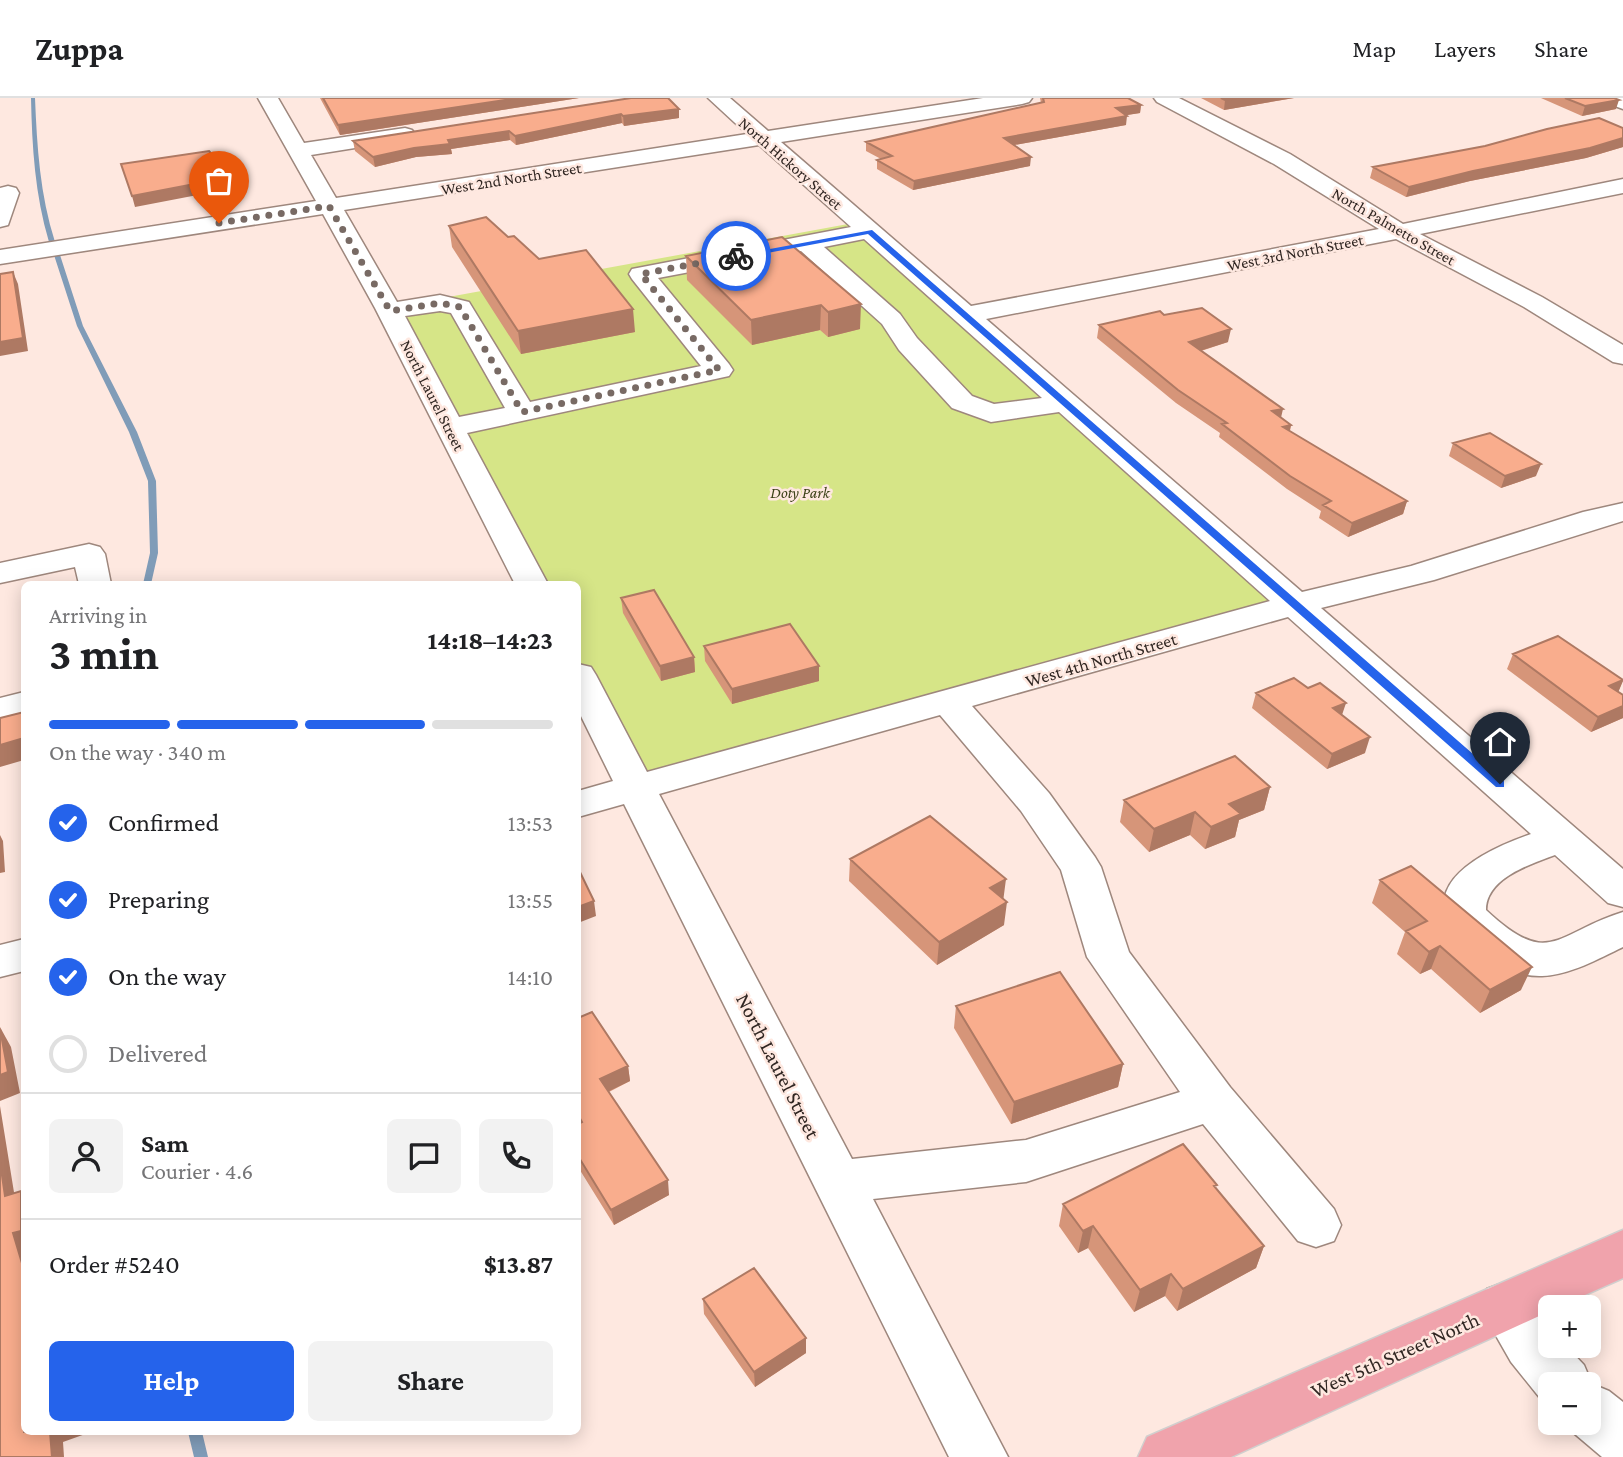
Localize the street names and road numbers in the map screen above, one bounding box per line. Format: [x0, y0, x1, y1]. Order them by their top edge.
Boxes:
street label: North Hickory Street [735, 114, 846, 214]
street label: West 2nd North Street [440, 159, 583, 198]
street label: North Palmetto Street [1329, 184, 1459, 269]
street label: West 3rd North Street [1226, 231, 1365, 274]
street label: North Laurel Street [397, 337, 468, 454]
street label: West 4th North Street [1023, 629, 1180, 691]
street label: North Laurel Street [731, 989, 825, 1144]
street label: West 5th Street North [1307, 1307, 1483, 1403]

